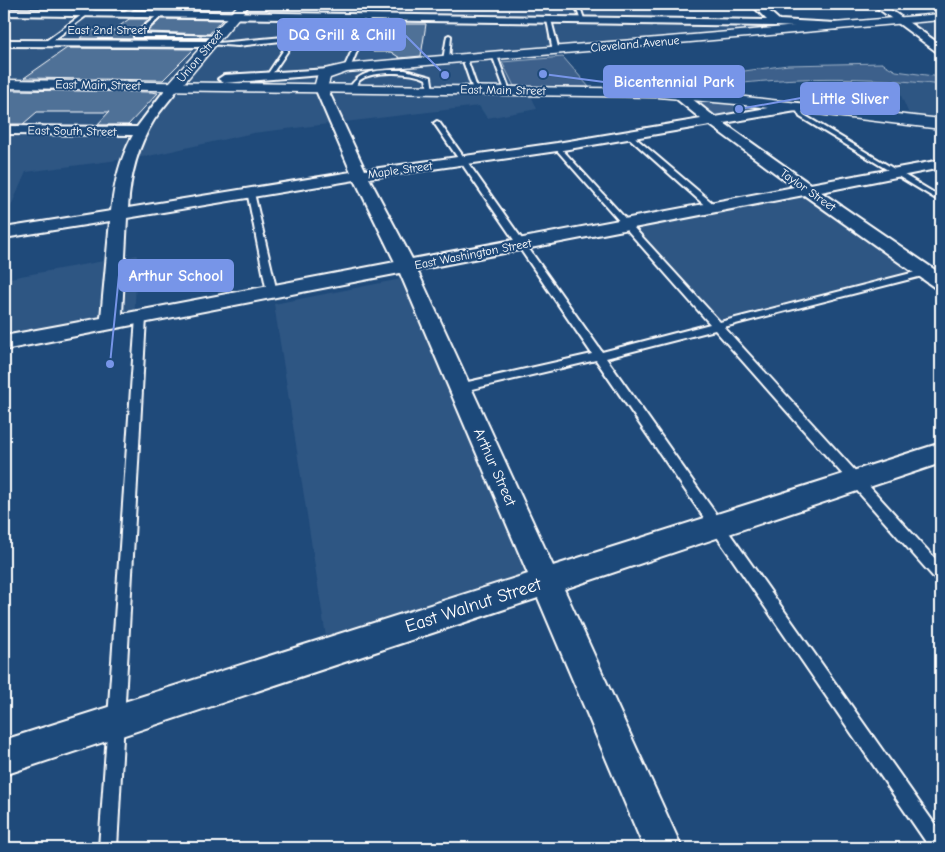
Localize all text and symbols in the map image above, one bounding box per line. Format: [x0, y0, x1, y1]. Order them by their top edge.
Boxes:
callout: DQ Grill & Chill [278, 19, 405, 50]
street label: East 2nd Street [67, 23, 147, 37]
street label: Union Street [174, 26, 227, 85]
text: DQ Grill & Chill [289, 26, 395, 44]
street label: Cleveland Avenue [590, 33, 680, 55]
callout: Bicentennial Park [604, 66, 744, 97]
text: Bicentennial Park [614, 73, 734, 91]
street label: East Main Street [55, 77, 141, 93]
street label: East Main Street [460, 82, 546, 98]
callout: Little Sliver [801, 83, 899, 114]
text: Little Sliver [811, 90, 889, 108]
street label: East South Street [27, 123, 117, 139]
street label: Maple Street [367, 158, 434, 181]
street label: Taylor Street [778, 166, 839, 215]
street label: East Washington Street [413, 236, 533, 272]
callout: Arthur School [119, 260, 233, 291]
text: Arthur School [129, 267, 223, 285]
street label: Arthur Street [470, 425, 520, 509]
street label: East Walnut Street [402, 573, 545, 637]

